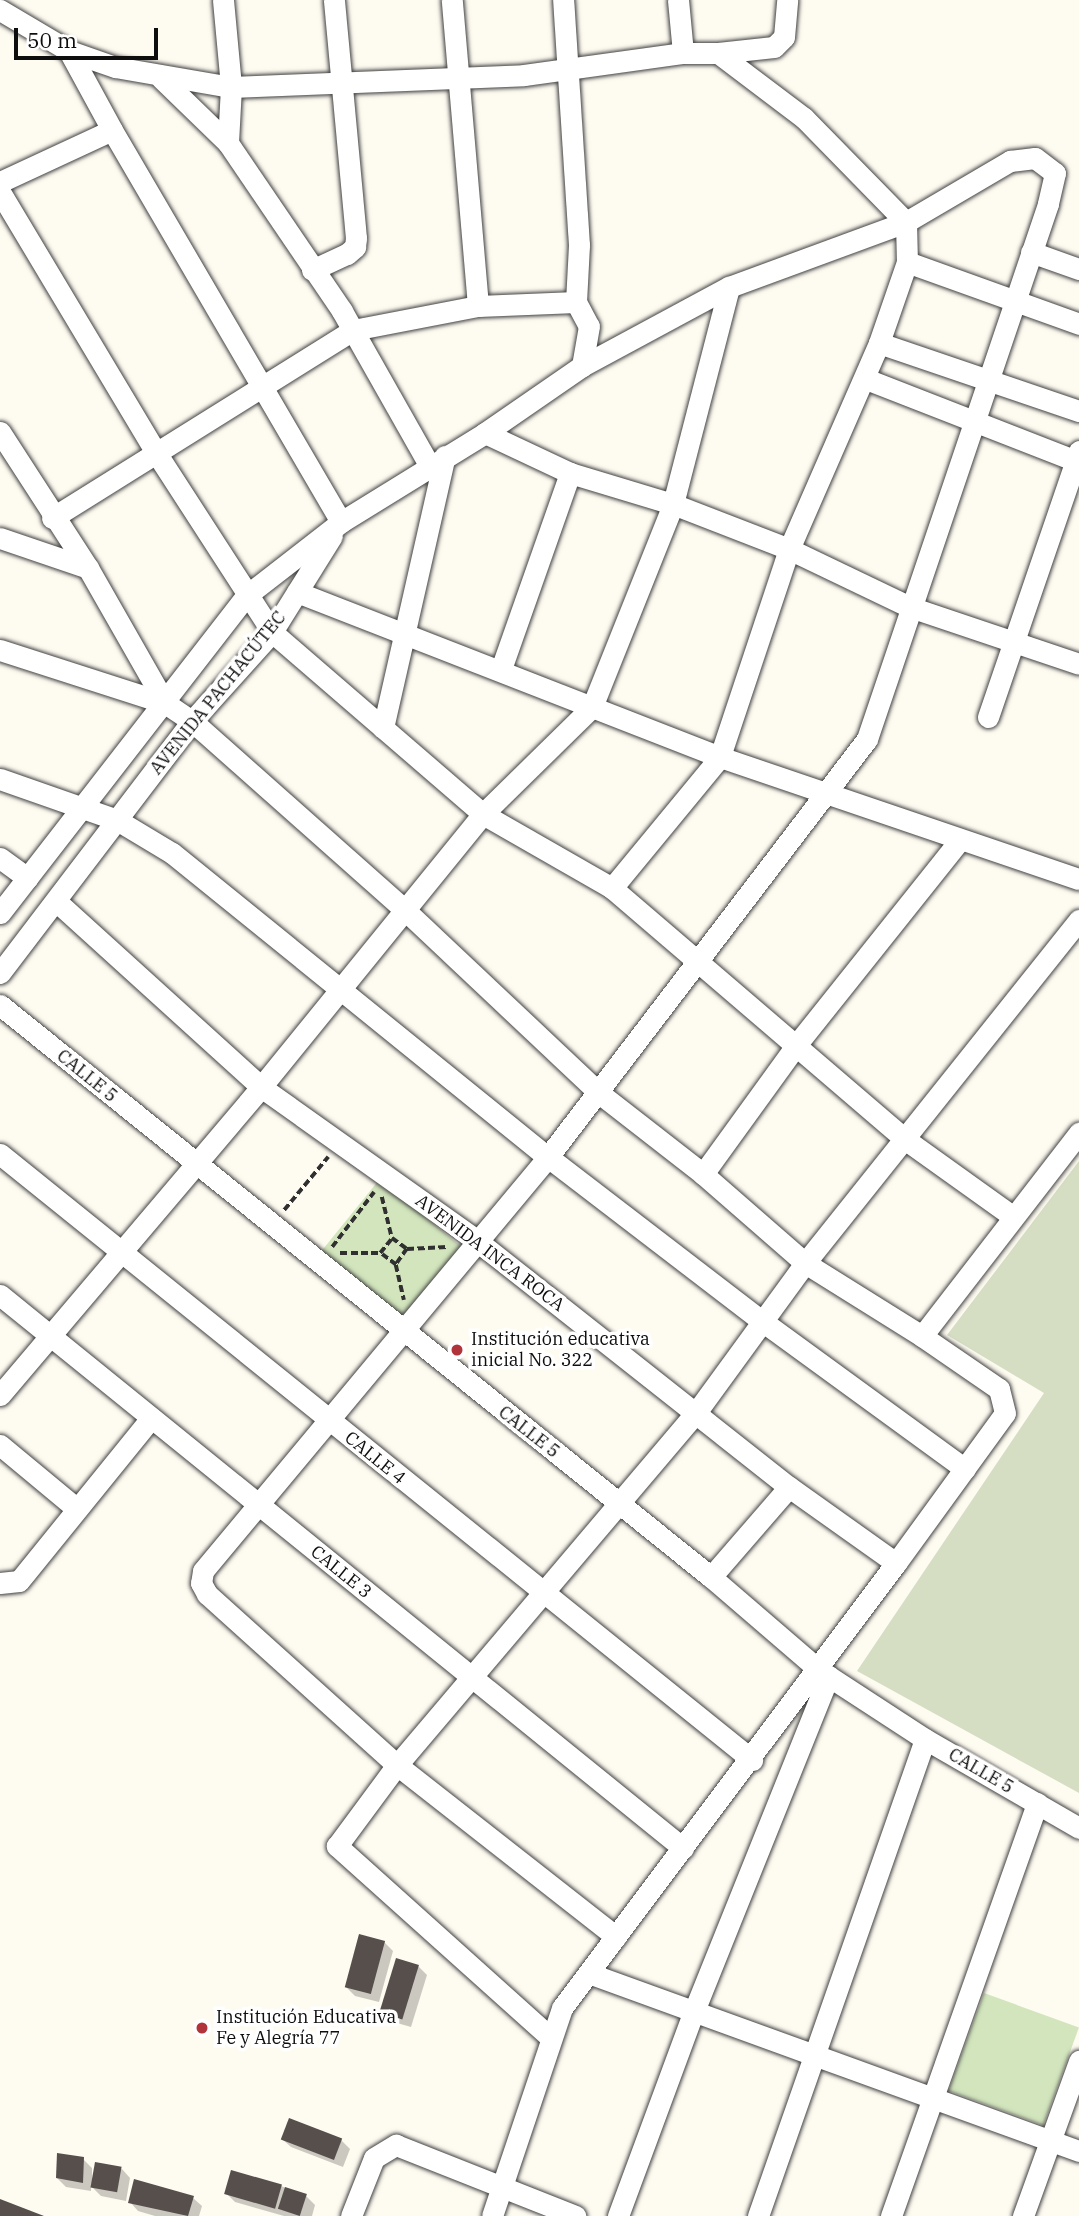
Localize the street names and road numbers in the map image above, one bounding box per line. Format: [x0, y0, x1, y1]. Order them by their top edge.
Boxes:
street label: AVENIDA PACHACÚTEC [145, 607, 291, 779]
street label: CALLE 5 [52, 1045, 122, 1107]
street label: AVENIDA INCA ROCA [411, 1190, 569, 1316]
street label: CALLE 5 [494, 1401, 564, 1463]
street label: CALLE 4 [340, 1427, 410, 1489]
street label: CALLE 3 [306, 1541, 376, 1603]
street label: CALLE 5 [945, 1744, 1017, 1798]

